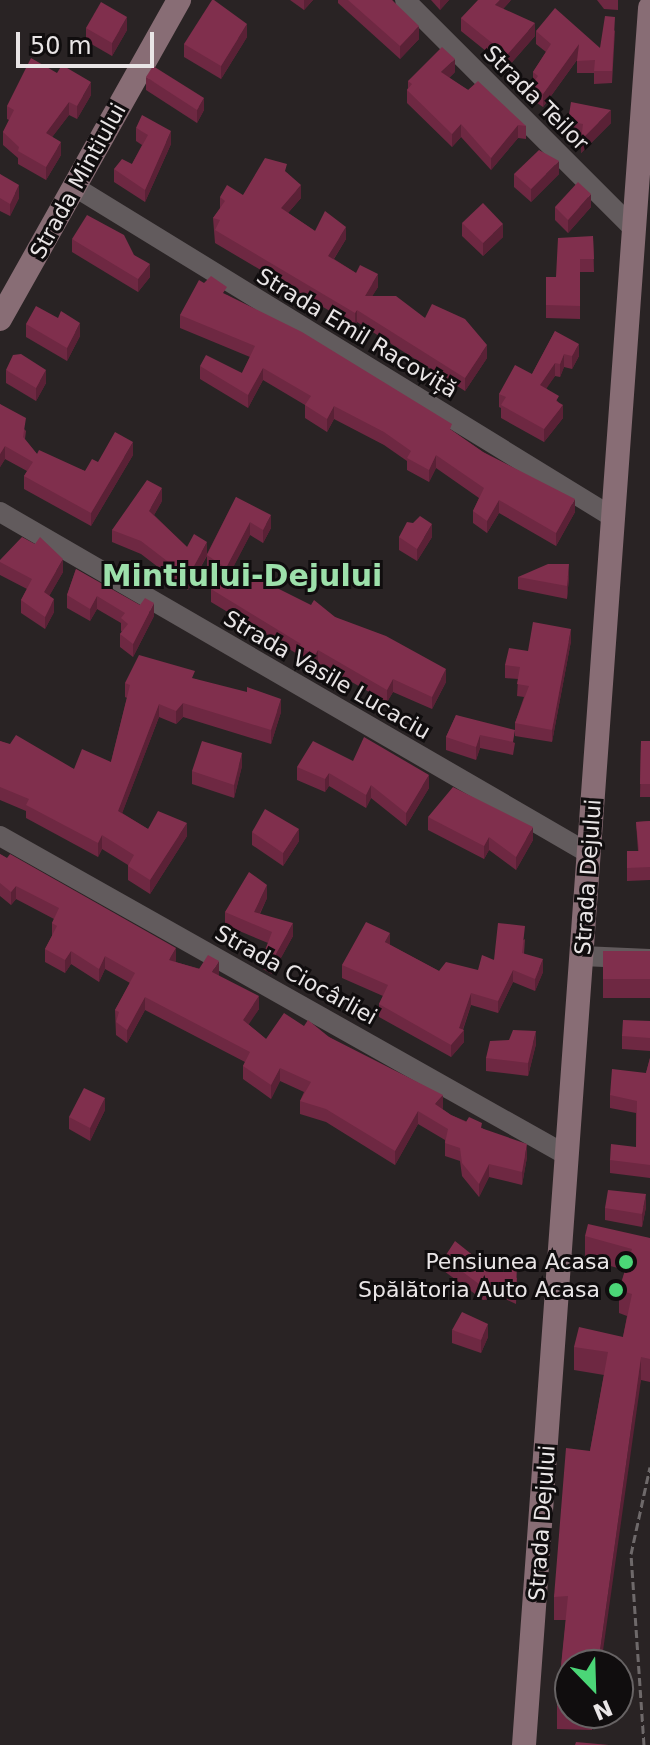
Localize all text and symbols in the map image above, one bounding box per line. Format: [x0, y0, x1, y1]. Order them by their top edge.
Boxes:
scale bar [20, 16, 158, 66]
text: 50 m [30, 32, 92, 60]
street label: Strada Teilor [478, 40, 594, 156]
street label: Strada Mintiului [24, 99, 132, 263]
street label: Strada Emil Racoviță [252, 263, 462, 403]
district label: Mintiului-Dejului [102, 558, 382, 594]
street label: Strada Vasile Lucaciu [219, 605, 435, 745]
street label: Strada Dejului [569, 798, 607, 956]
street label: Strada Ciocârliei [210, 920, 382, 1030]
place label: Pensiunea Acasa [425, 1249, 610, 1275]
marker: Pensiunea Acasa [617, 1253, 635, 1271]
place label: Spălătoria Auto Acasa [358, 1277, 600, 1303]
marker: Spălătoria Auto Acasa [607, 1281, 625, 1299]
street label: Strada Dejului [523, 1444, 561, 1602]
north arrow [554, 1649, 634, 1729]
text: N [589, 1695, 616, 1725]

